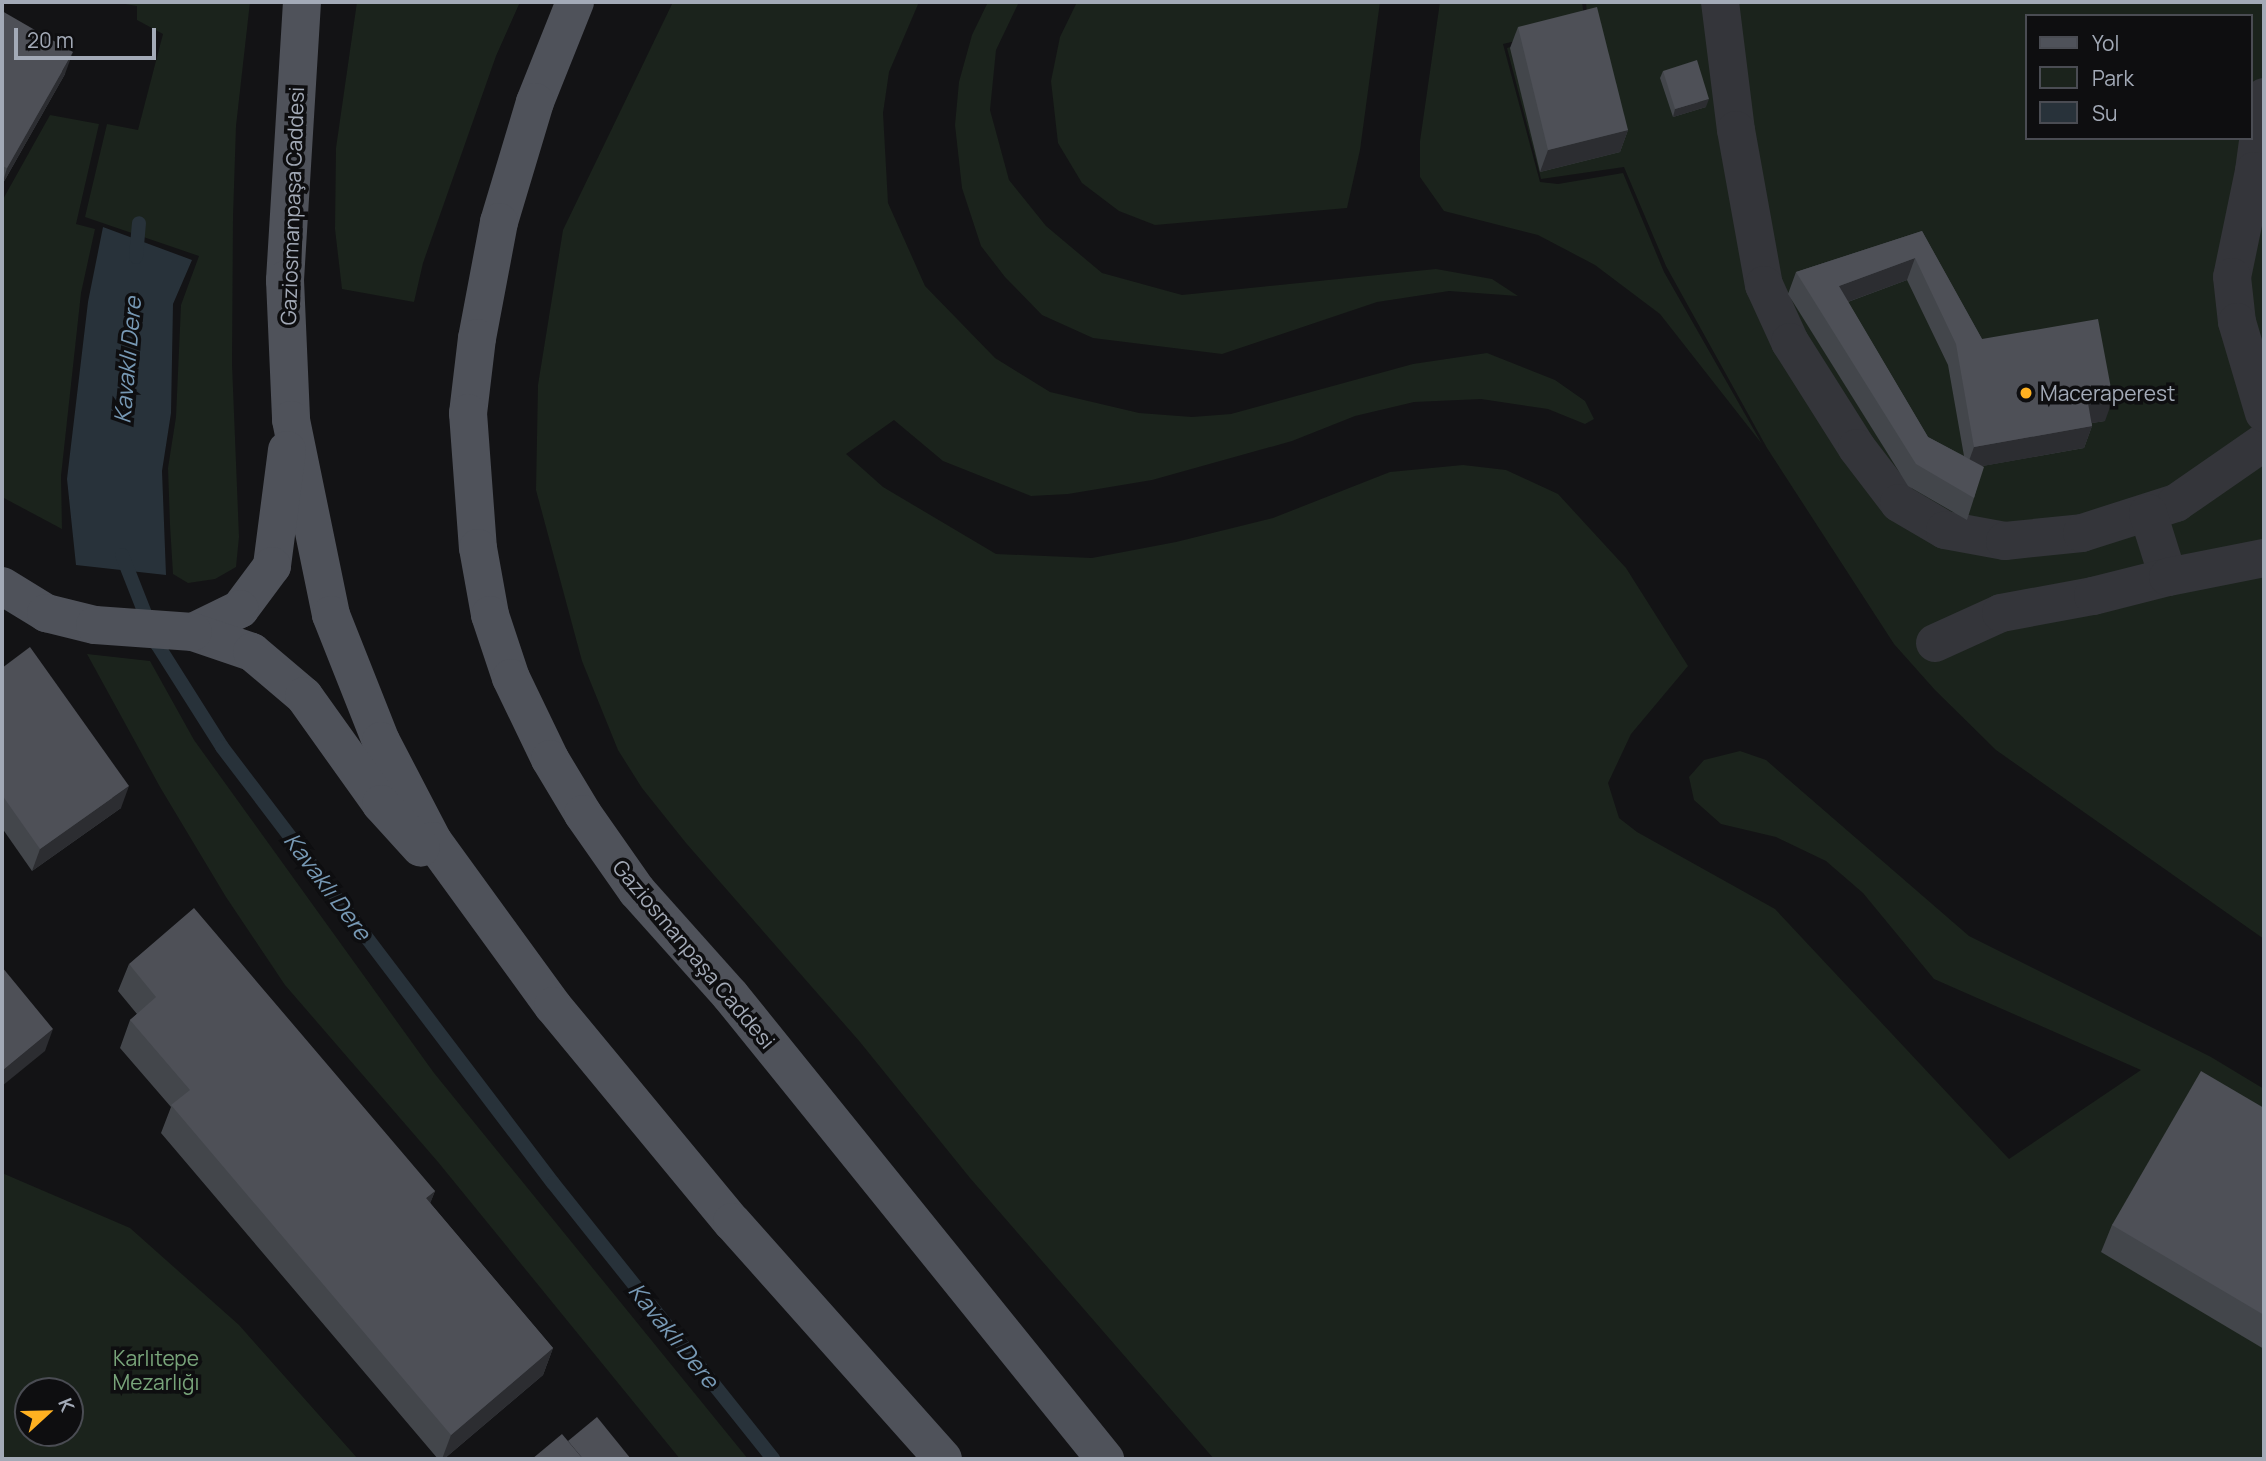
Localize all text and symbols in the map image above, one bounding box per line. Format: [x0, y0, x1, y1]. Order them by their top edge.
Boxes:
scale bar [18, 14, 159, 58]
legend [2024, 14, 2252, 140]
text: 20 m [27, 26, 74, 54]
text: Yol [2092, 29, 2119, 57]
text: Park [2092, 64, 2134, 92]
street label: Gaziosmanpaşa Caddesi [275, 86, 309, 326]
text: Su [2092, 99, 2117, 127]
water label: Kavaklı Dere [108, 296, 146, 424]
place label: Maceraperest [2040, 380, 2175, 406]
marker: Maceraperest [2018, 385, 2034, 401]
water label: Kavaklı Dere [279, 827, 377, 945]
street label: Gaziosmanpaşa Caddesi [608, 855, 780, 1053]
water label: Kavaklı Dere [623, 1277, 725, 1393]
park label: Karlıtepe Mezarlığı [113, 1345, 199, 1395]
north arrow [14, 1377, 84, 1447]
text: K [52, 1394, 81, 1415]

